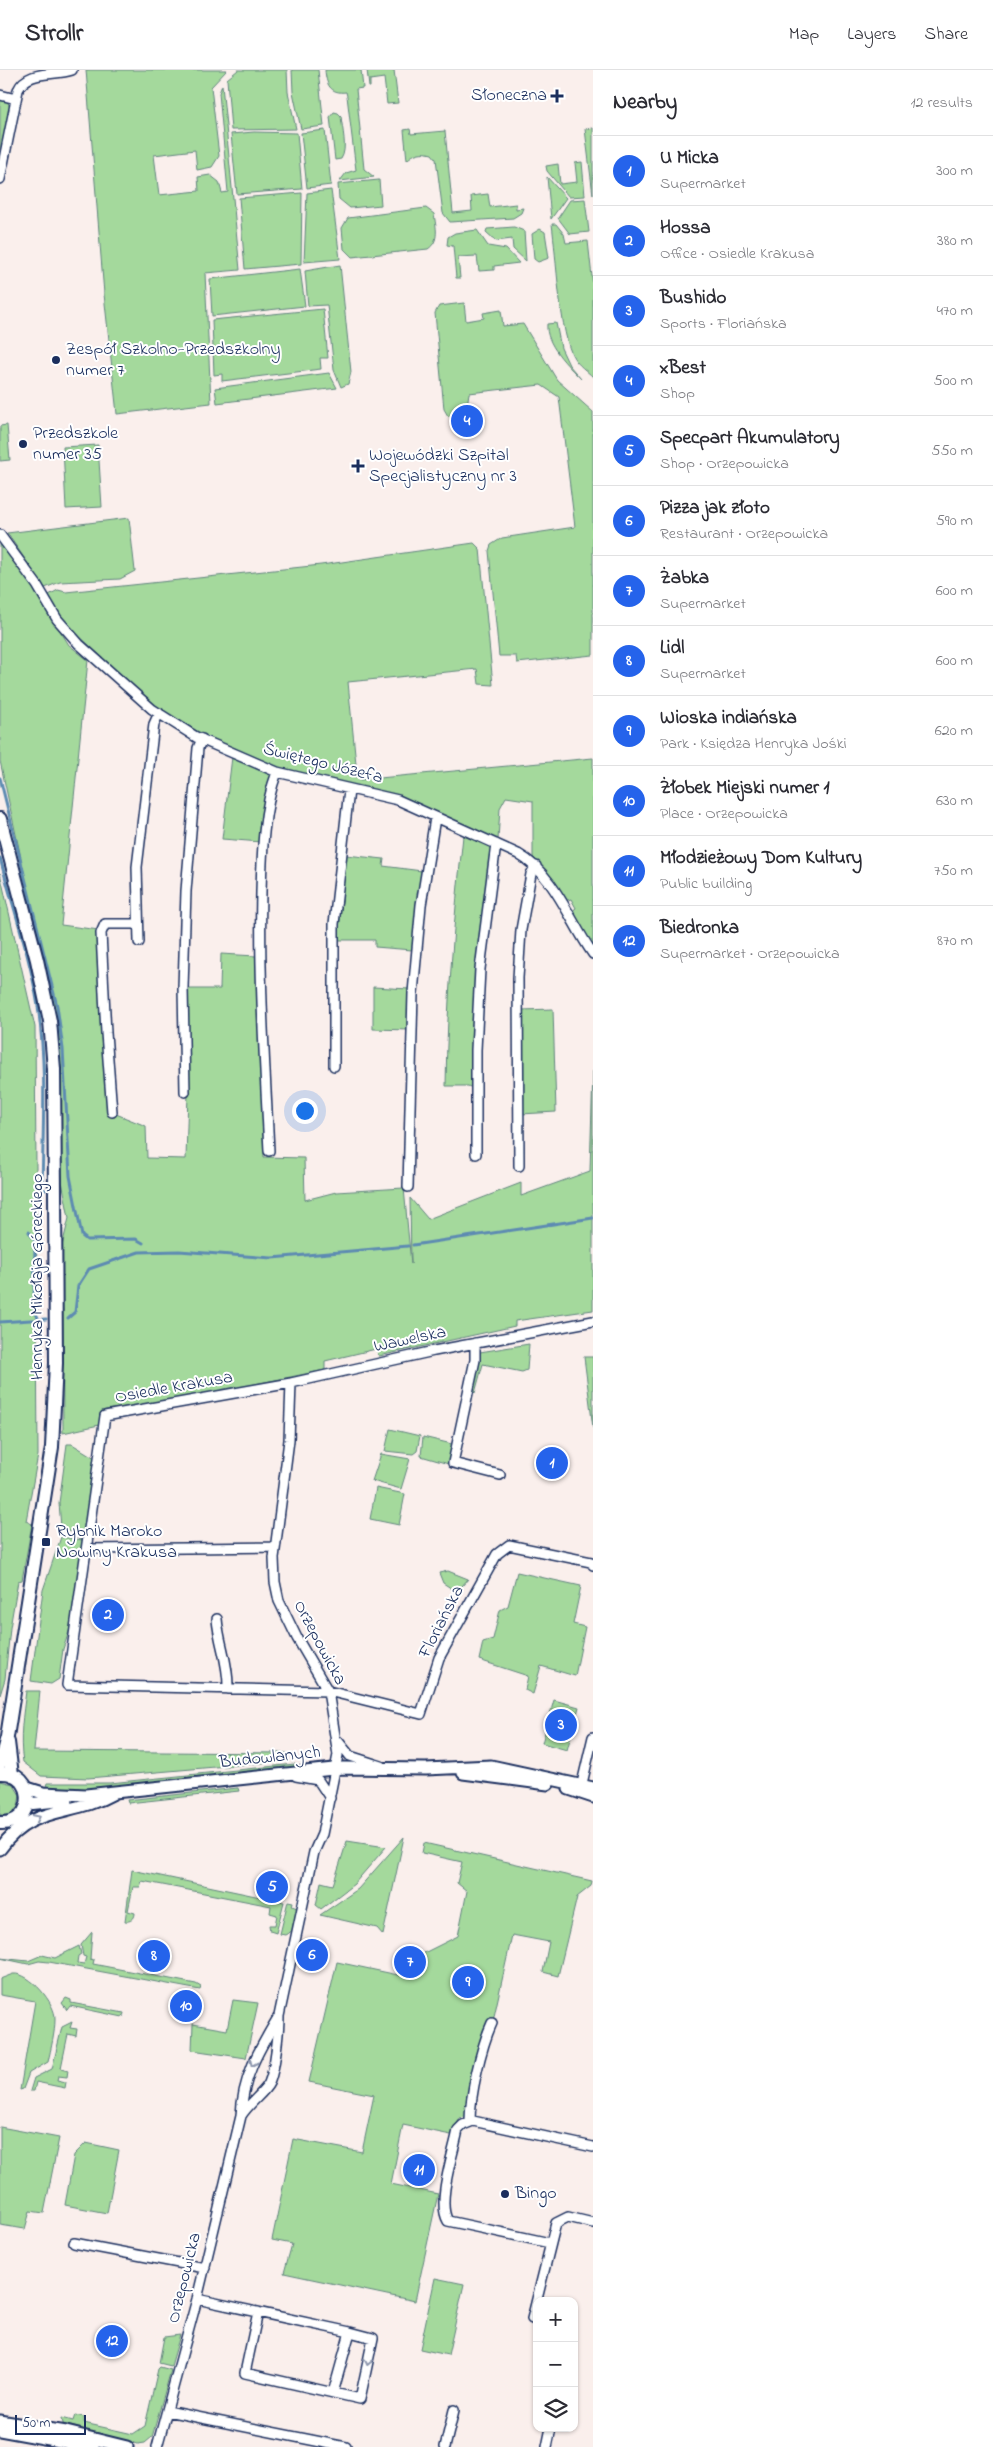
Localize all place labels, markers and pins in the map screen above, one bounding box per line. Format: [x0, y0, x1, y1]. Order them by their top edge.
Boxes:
place label: Słoneczna [471, 83, 547, 109]
marker: Słoneczna [551, 90, 563, 102]
place label: Zespół Szkolno-Przedszkolny numer 7 [66, 337, 280, 384]
marker: Zespół Szkolno-Przedszkolny numer 7 [50, 354, 62, 366]
pin: 4 [451, 402, 483, 440]
place label: Przedszkole numer 35 [33, 421, 119, 468]
marker: Przedszkole numer 35 [17, 438, 29, 450]
place label: Wojewódzki Szpital Specjalistyczny nr 3 [369, 443, 517, 490]
marker: Wojewódzki Szpital Specjalistyczny nr 3 [351, 459, 365, 473]
pin: 1 [536, 1444, 568, 1482]
place label: Rybnik Maroko Nowiny Krakusa [56, 1519, 177, 1566]
marker: Rybnik Maroko Nowiny Krakusa [40, 1536, 52, 1548]
pin: 2 [92, 1596, 124, 1634]
pin: 3 [545, 1706, 577, 1744]
pin: 5 [256, 1868, 288, 1906]
pin: 6 [296, 1936, 328, 1974]
pin: 8 [138, 1937, 170, 1975]
pin: 7 [394, 1943, 426, 1981]
pin: 9 [452, 1963, 484, 2001]
pin: 10 [170, 1987, 202, 2025]
pin: 11 [403, 2151, 435, 2189]
place label: Bingo [514, 2181, 557, 2208]
marker: Bingo [499, 2188, 511, 2200]
pin: 12 [96, 2322, 128, 2360]

